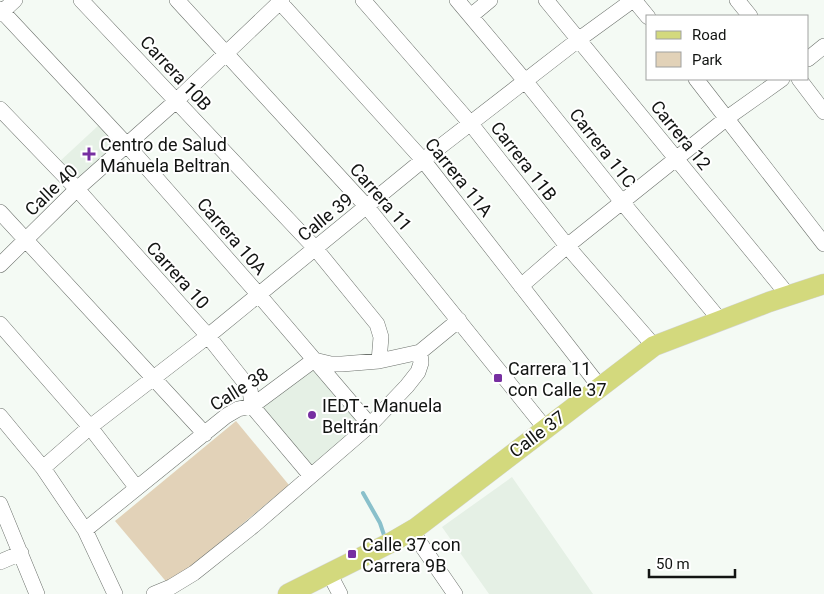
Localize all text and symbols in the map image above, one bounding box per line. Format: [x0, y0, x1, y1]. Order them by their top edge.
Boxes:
legend [646, 15, 809, 80]
text: Road [692, 26, 726, 44]
street label: Carrera 10B [136, 31, 216, 115]
text: Park [692, 51, 723, 69]
street label: Carrera 12 [647, 96, 715, 174]
street label: Carrera 11C [565, 104, 641, 192]
street label: Carrera 11B [487, 117, 561, 205]
street label: Carrera 11A [421, 133, 497, 221]
place label: Centro de Salud Manuela Beltran [100, 134, 230, 176]
marker: Centro de Salud Manuela Beltran [82, 147, 96, 161]
street label: Carrera 11 [346, 159, 416, 235]
street label: Calle 40 [21, 160, 81, 220]
street label: Calle 39 [293, 189, 357, 245]
street label: Carrera 10A [193, 193, 271, 279]
street label: Carrera 10 [142, 237, 214, 313]
place label: Carrera 11 con Calle 37 [508, 358, 607, 400]
street label: Calle 38 [206, 363, 272, 415]
marker: Carrera 11 con Calle 37 [492, 372, 504, 384]
place label: IEDT - Manuela Beltrán [322, 395, 442, 437]
street label: Calle 37 [505, 406, 569, 462]
marker: IEDT - Manuela Beltrán [306, 409, 318, 421]
place label: Calle 37 con Carrera 9B [362, 534, 461, 576]
scale bar [649, 546, 735, 578]
marker: Calle 37 con Carrera 9B [346, 548, 358, 560]
text: 50 m [656, 555, 690, 573]

